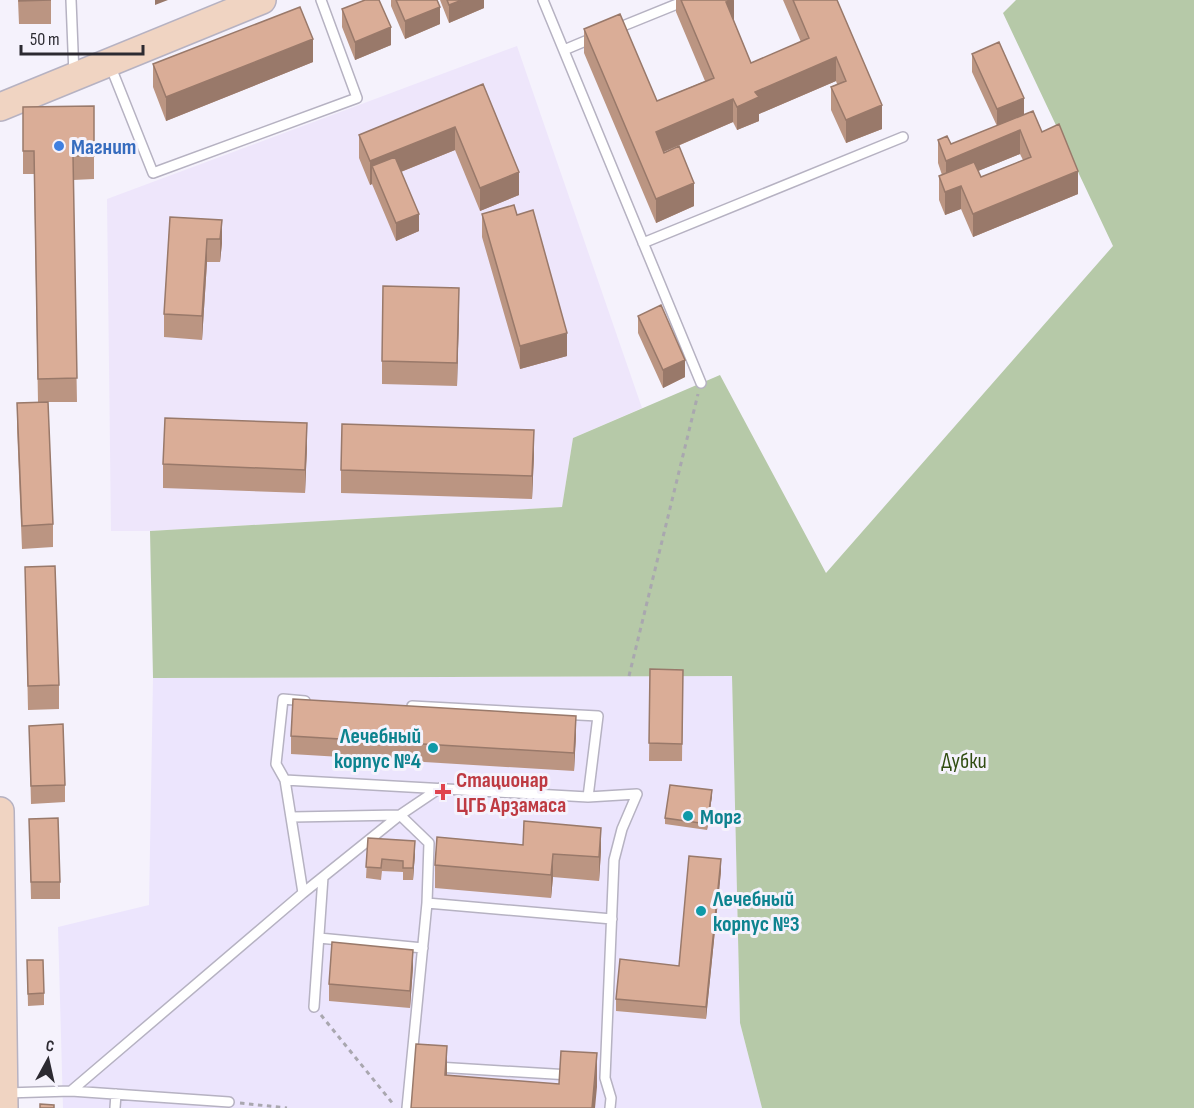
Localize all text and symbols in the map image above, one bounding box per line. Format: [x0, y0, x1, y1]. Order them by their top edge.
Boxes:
scale bar [21, 18, 142, 56]
text: 50 m [30, 29, 60, 50]
place label: Магнит [71, 134, 136, 161]
marker: Магнит [52, 139, 66, 153]
place label: Лечебный корпус №4 [334, 723, 421, 775]
marker: Лечебный корпус №4 [426, 741, 440, 755]
park label: Дубки [941, 748, 987, 775]
place label: Стационар ЦГБ Арзамаса [456, 767, 566, 819]
marker: Стационар ЦГБ Арзамаса [434, 783, 452, 801]
place label: Морг [700, 804, 742, 831]
marker: Морг [681, 809, 695, 823]
place label: Лечебный корпус №3 [712, 886, 800, 938]
marker: Лечебный корпус №3 [694, 904, 708, 918]
north arrow [18, 1030, 78, 1090]
text: С [44, 1037, 55, 1057]

